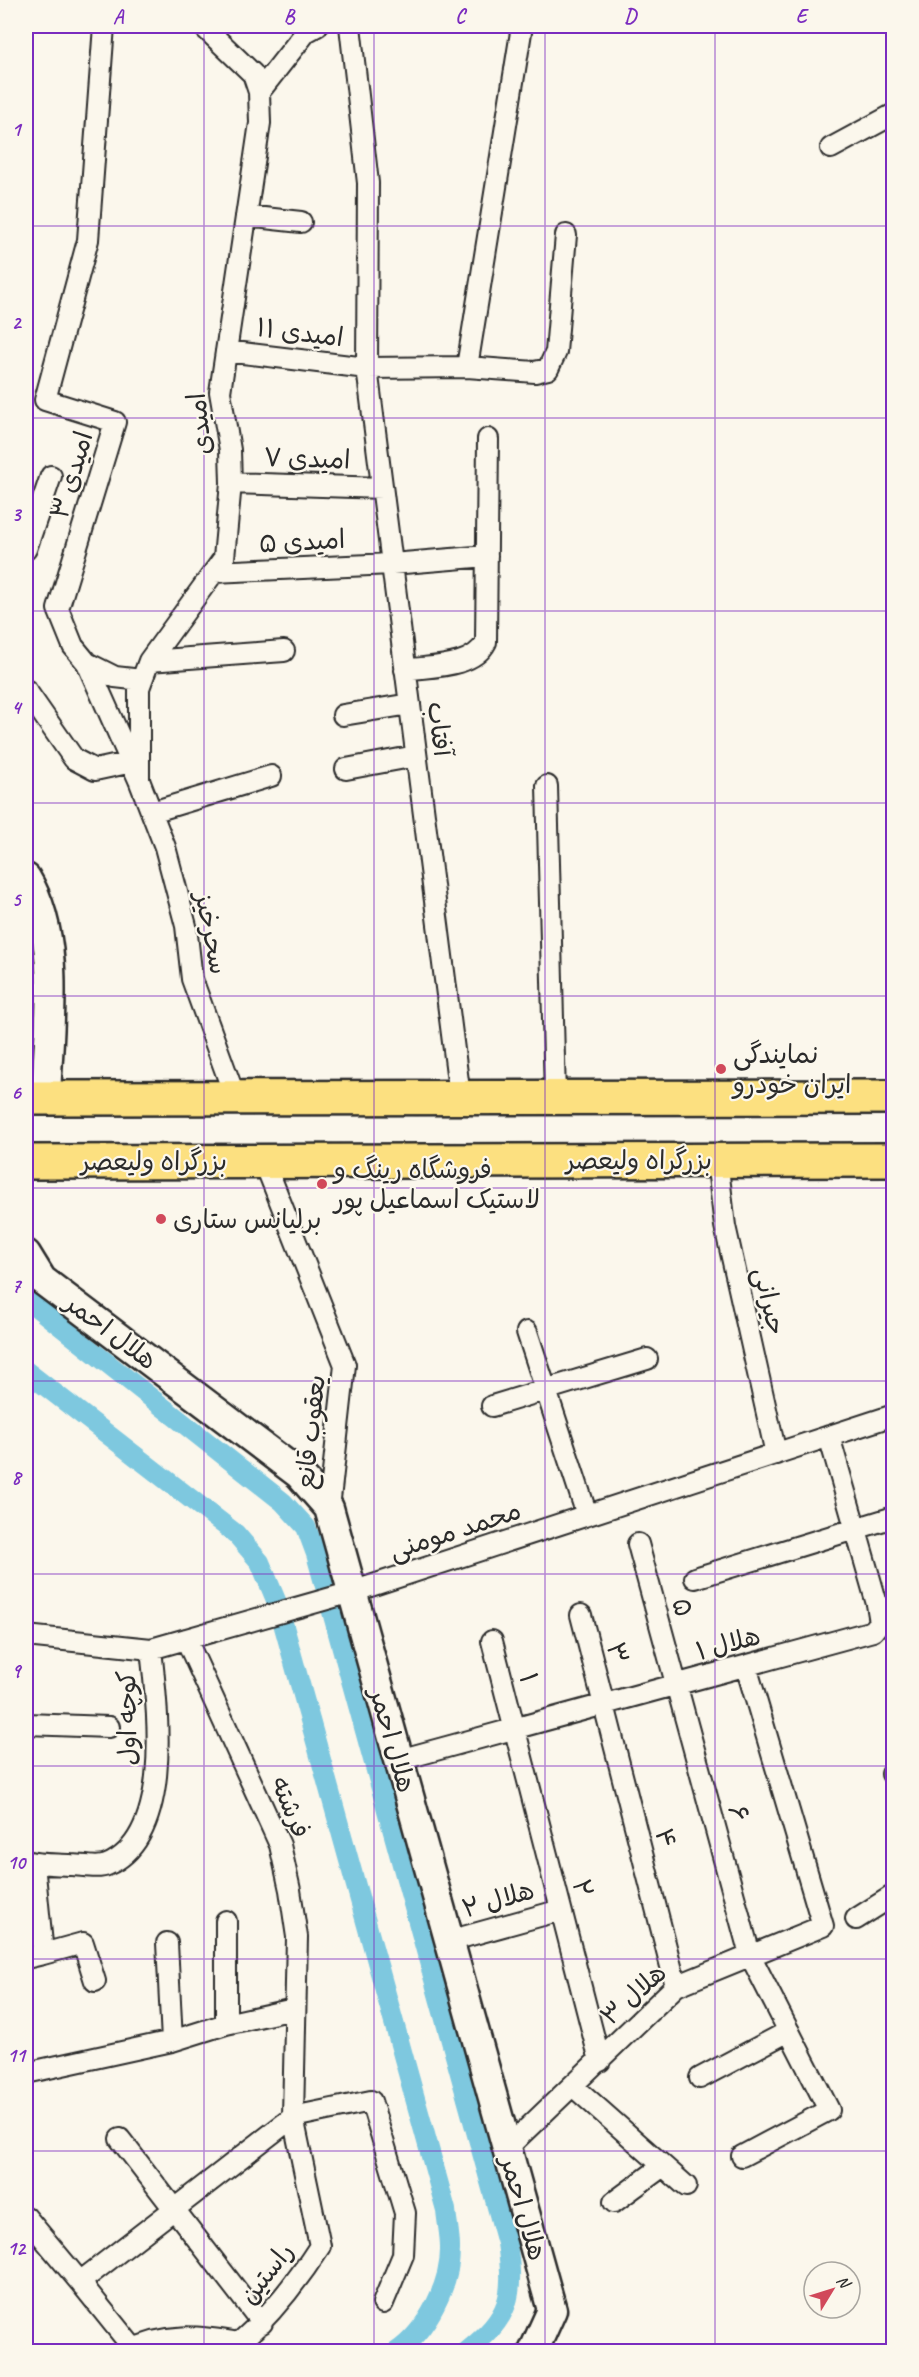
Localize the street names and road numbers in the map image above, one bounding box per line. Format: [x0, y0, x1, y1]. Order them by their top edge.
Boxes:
street label: امیدی ۱۱ [254, 311, 345, 354]
street label: امیدی [180, 391, 219, 457]
street label: امیدی ۳ [43, 427, 100, 523]
street label: امیدی ۷ [263, 440, 351, 477]
street label: امیدی ۵ [258, 523, 346, 560]
street label: آفتاب [420, 700, 459, 760]
street label: سحرخیز [187, 887, 236, 977]
street label: بزرگراه ولیعصر [564, 1144, 712, 1177]
street label: بزرگراه ولیعصر [79, 1145, 227, 1178]
street label: جیرانی [746, 1264, 793, 1338]
street label: هلال احمر [56, 1285, 164, 1377]
street label: یعقوب قانع [288, 1373, 335, 1491]
street label: محمد مومنی [385, 1494, 525, 1567]
street label: ۵ [664, 1594, 701, 1620]
street label: هلال ۱ [692, 1619, 764, 1668]
street label: ۳ [599, 1639, 636, 1668]
street label: کوچه اول [110, 1670, 145, 1766]
street label: ۱ [511, 1670, 546, 1687]
street label: هلال احمر [361, 1682, 423, 1796]
street label: فرشته [263, 1772, 318, 1843]
street label: ۶ [721, 1801, 756, 1825]
street label: ۴ [647, 1825, 684, 1852]
street label: هلال ۲ [458, 1873, 538, 1925]
street label: ۲ [564, 1876, 601, 1901]
street label: هلال ۳ [594, 1956, 673, 2033]
street label: هلال احمر [492, 2150, 554, 2264]
street label: راستین [232, 2236, 301, 2311]

